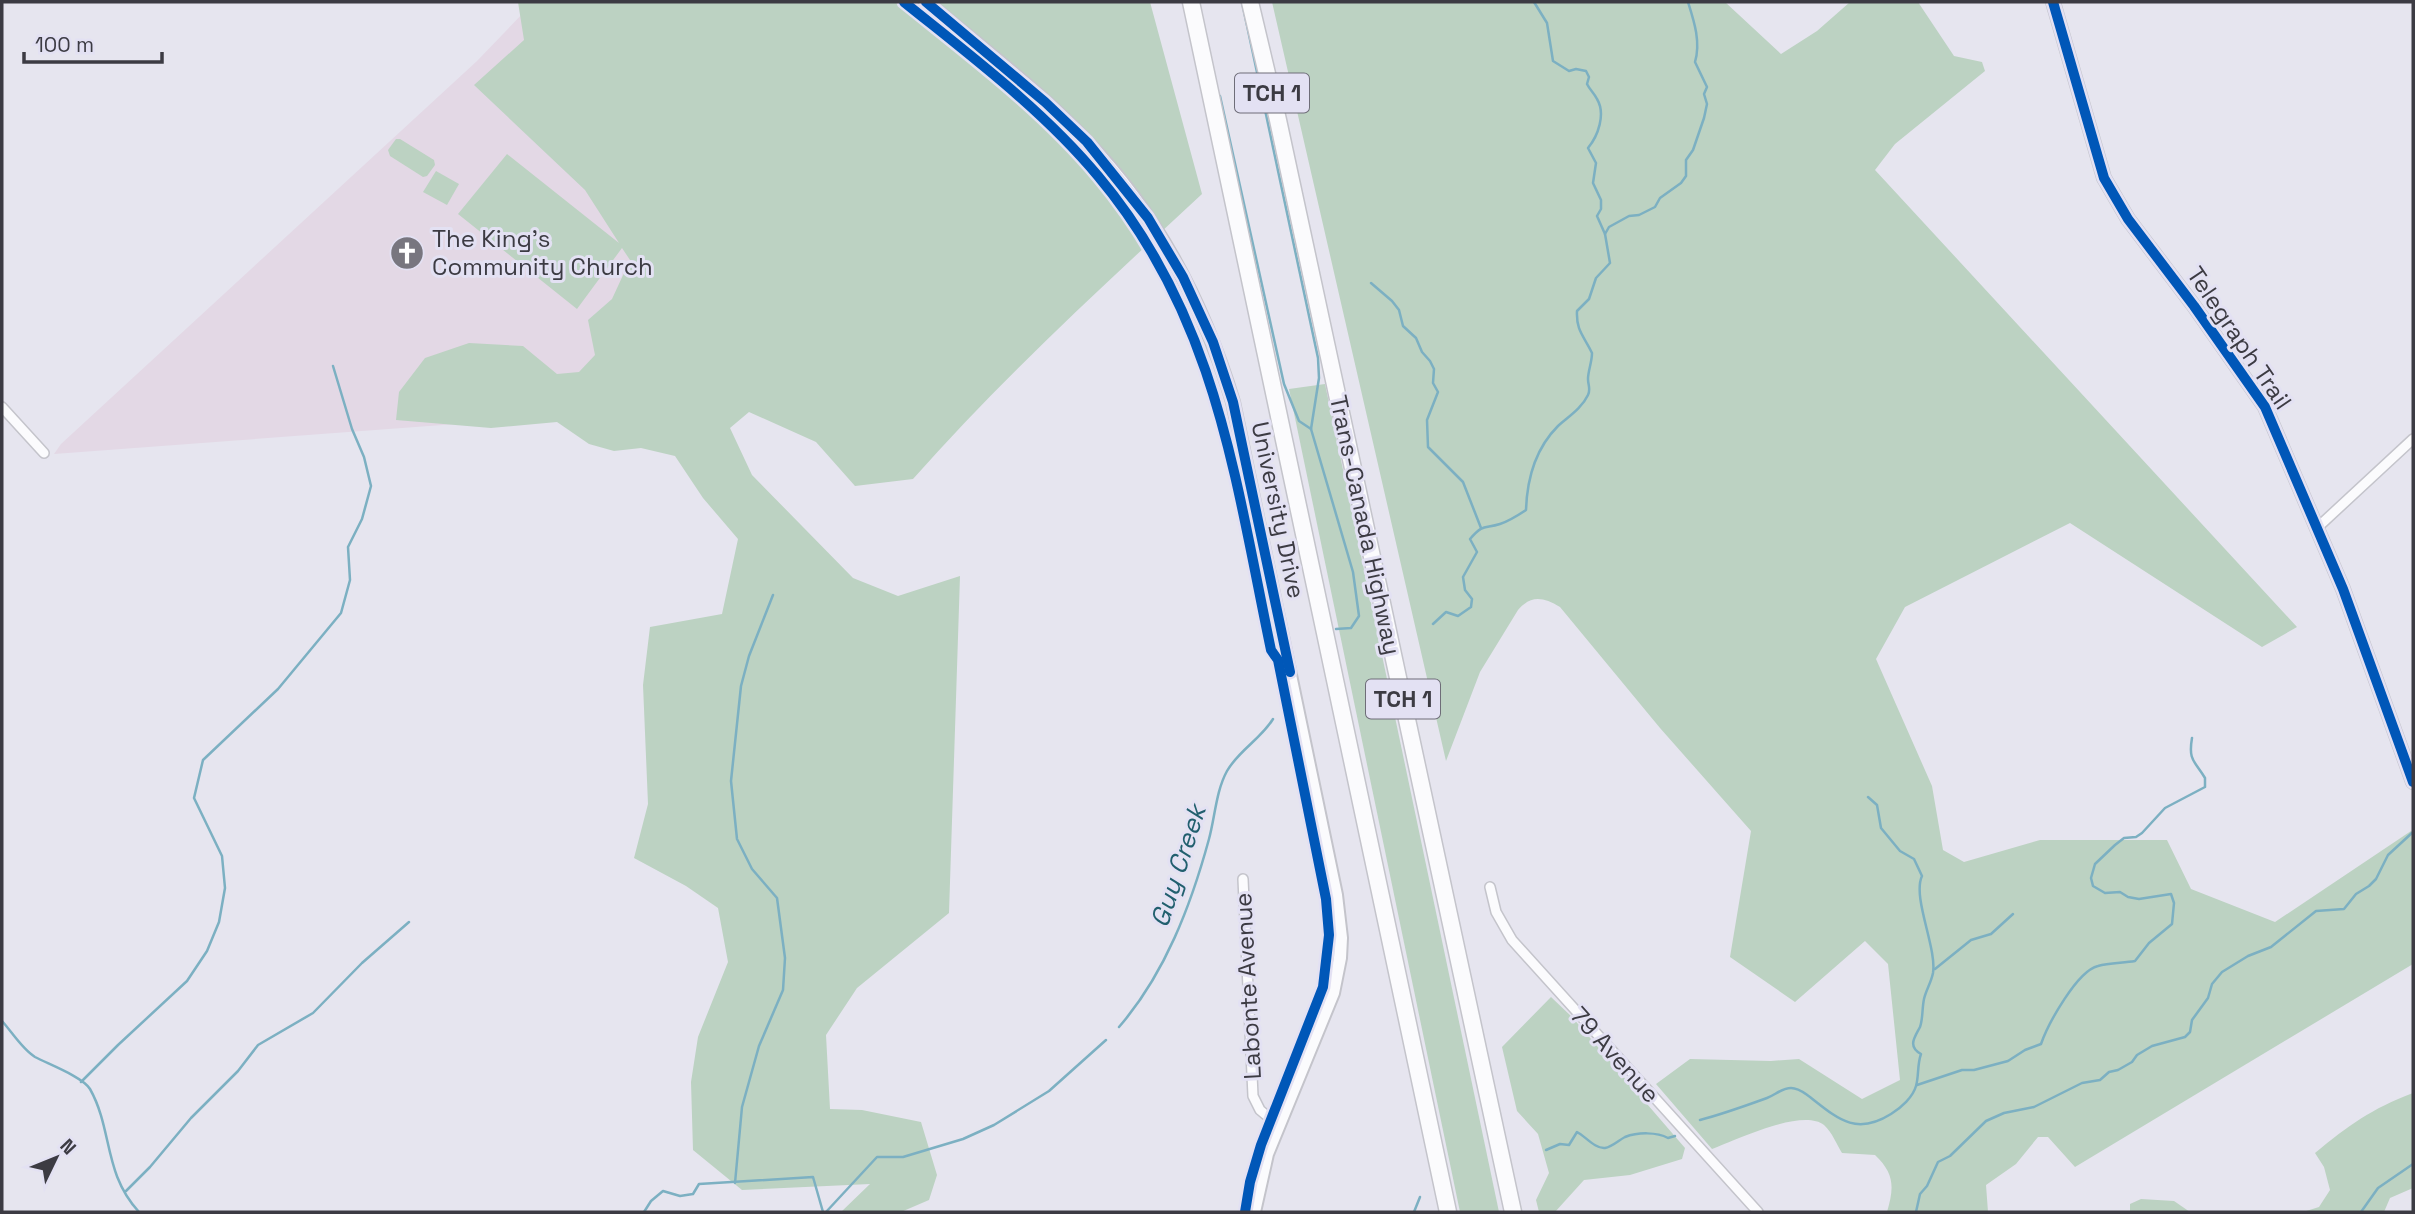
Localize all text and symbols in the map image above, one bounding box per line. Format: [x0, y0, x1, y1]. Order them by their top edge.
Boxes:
scale bar [24, 21, 163, 65]
text: 100 m [35, 31, 94, 58]
road number: TCH 1 [1235, 74, 1309, 113]
place label: The King's Community Church [432, 223, 653, 282]
church icon: The King's Community Church [388, 234, 426, 272]
street label: Telegraph Trail [2180, 260, 2299, 415]
street label: Trans-Canada Highway [1323, 392, 1408, 658]
street label: University Drive [1245, 419, 1312, 601]
road number: TCH 1 [1366, 680, 1440, 719]
water label: Guy Creek [1142, 798, 1215, 931]
street label: Labonte Avenue [1227, 892, 1268, 1080]
street label: 79 Avenue [1564, 1000, 1667, 1109]
north arrow [21, 1123, 91, 1193]
text: N [55, 1134, 82, 1160]

